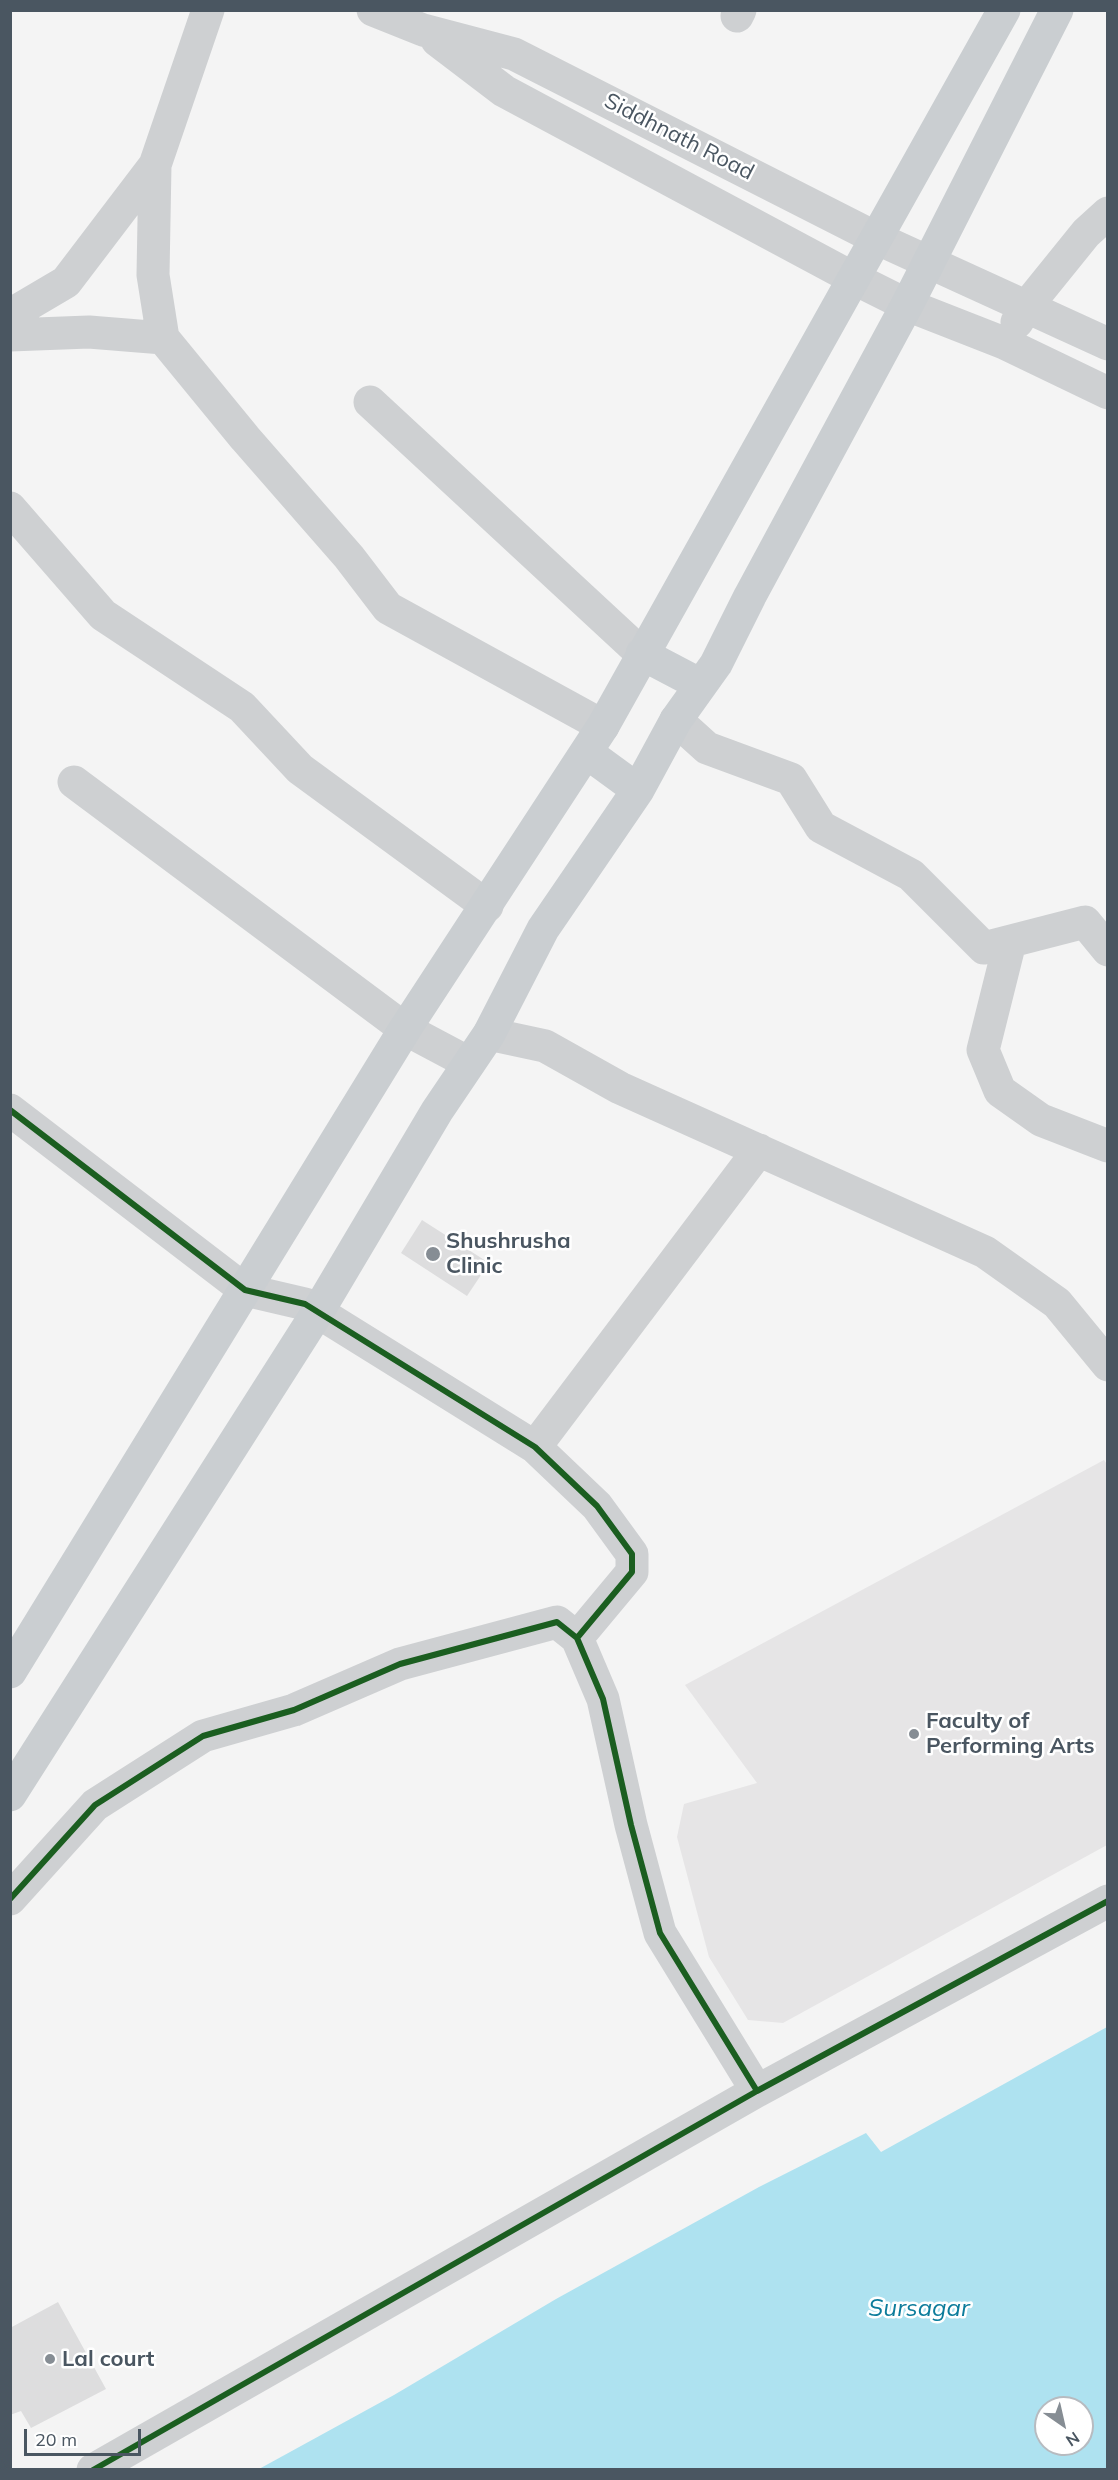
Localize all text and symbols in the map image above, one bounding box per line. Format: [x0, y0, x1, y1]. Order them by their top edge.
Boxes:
street label: Siddhnath Road [600, 88, 758, 186]
place label: Shushrusha Clinic [446, 1228, 571, 1280]
marker: Shushrusha Clinic [424, 1245, 442, 1263]
place label: Faculty of Performing Arts [926, 1708, 1095, 1760]
marker: Faculty of Performing Arts [907, 1727, 921, 1741]
water label: Sursagar [868, 2295, 970, 2323]
place label: Lal court [62, 2346, 154, 2372]
marker: Lal court [43, 2352, 57, 2366]
north arrow [1034, 2396, 1094, 2456]
scale bar [27, 2417, 144, 2455]
text: 20 m [35, 2428, 77, 2451]
text: N [1062, 2428, 1084, 2451]

